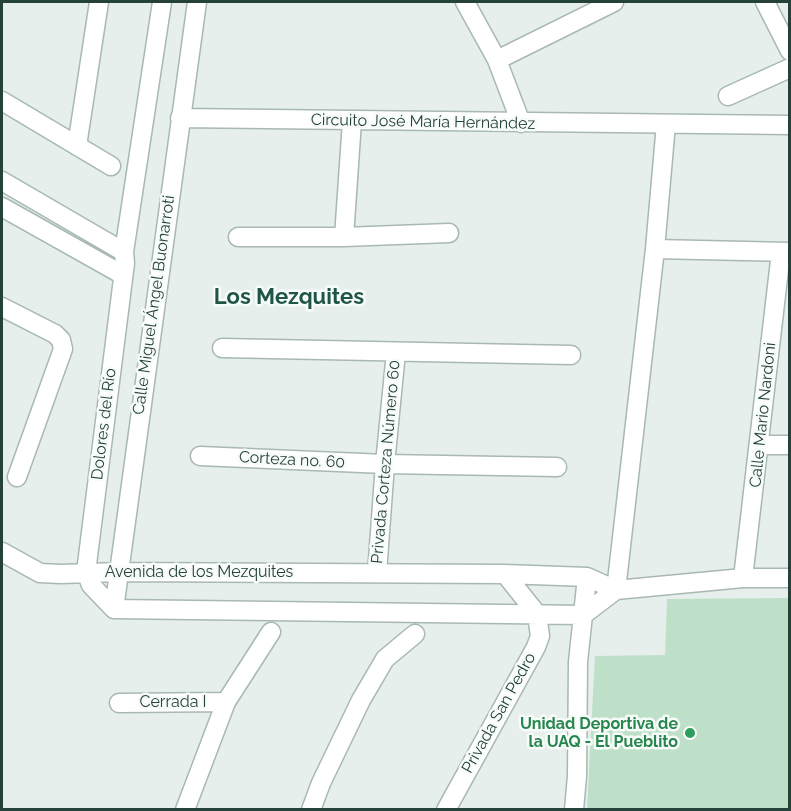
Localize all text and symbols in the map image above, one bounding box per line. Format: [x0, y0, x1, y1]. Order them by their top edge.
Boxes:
street label: Circuito José María Hernández [311, 110, 535, 134]
street label: Calle Miguel Ángel Buonarroti [129, 194, 179, 416]
district label: Los Mezquites [214, 284, 364, 310]
street label: Calle Mario Nardoni [746, 341, 780, 489]
street label: Privada Corteza Número 60 [368, 359, 404, 565]
street label: Dolores del Río [88, 367, 120, 481]
street label: Corteza no. 60 [238, 448, 346, 472]
street label: Avenida de los Mezquites [105, 562, 293, 582]
street label: Privada San Pedro [458, 649, 540, 777]
street label: Cerrada I [139, 692, 207, 712]
place label: Unidad Deportiva de la UAQ - El Pueblito [520, 714, 678, 752]
marker: Unidad Deportiva de la UAQ - El Pueblito [683, 726, 697, 740]

